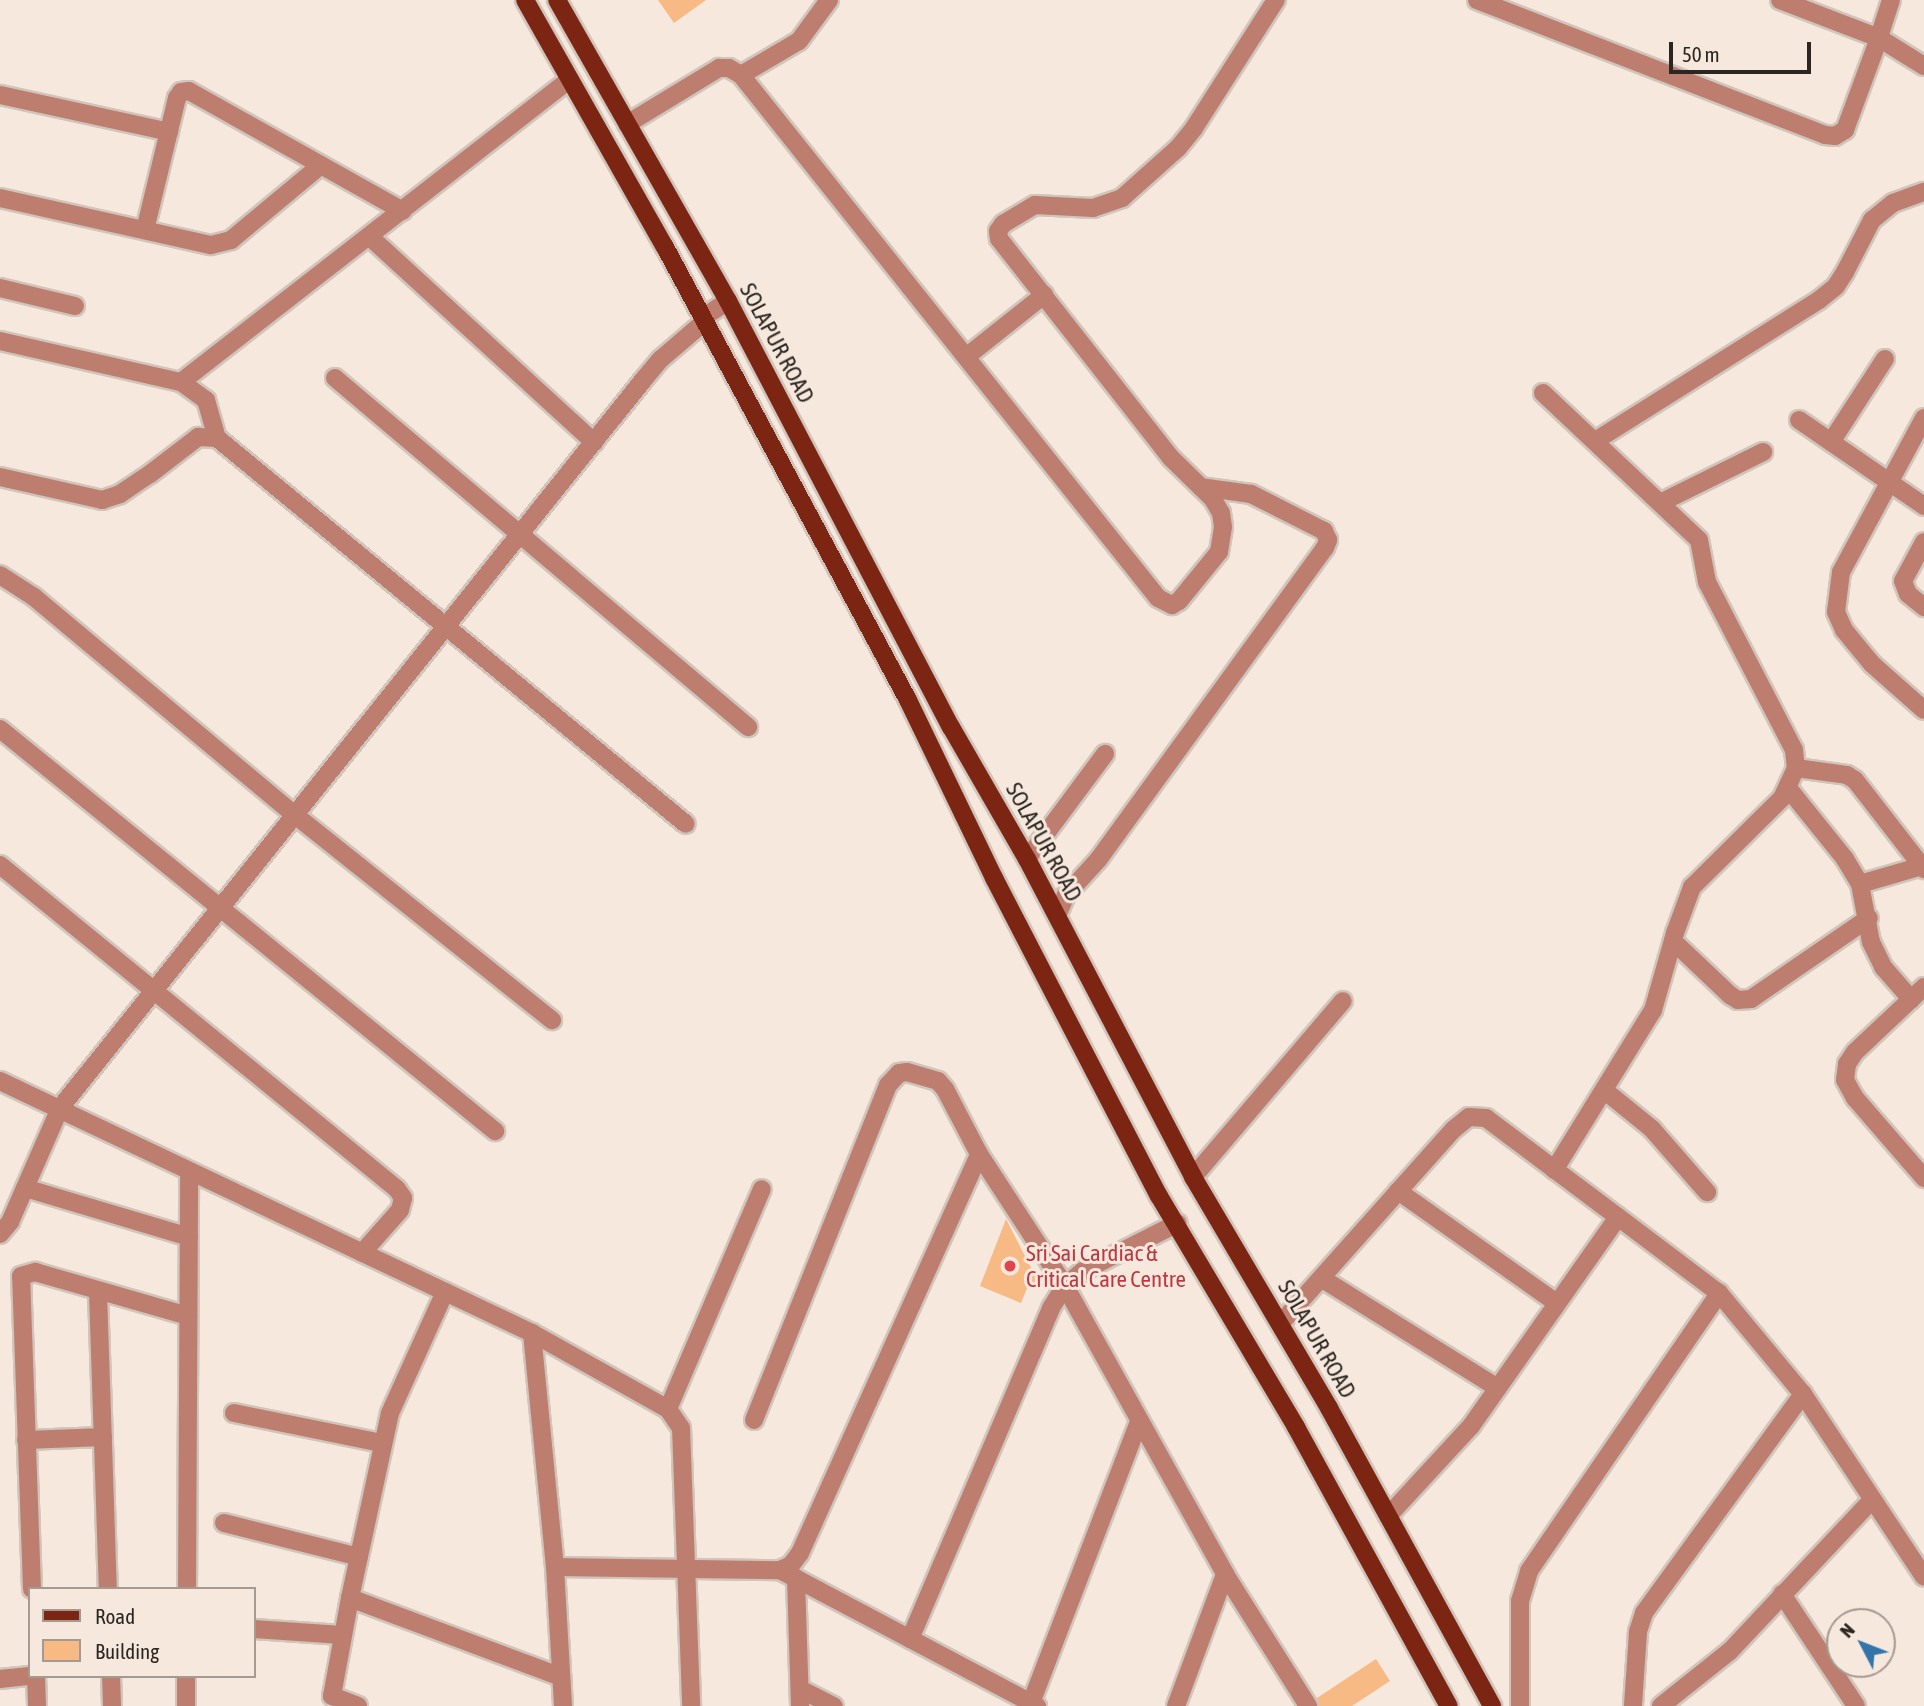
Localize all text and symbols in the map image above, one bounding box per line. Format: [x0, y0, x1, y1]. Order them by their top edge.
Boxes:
scale bar [1672, 28, 1814, 72]
text: 50 m [1682, 42, 1720, 66]
street label: SOLAPUR ROAD [734, 278, 820, 408]
street label: SOLAPUR ROAD [1000, 778, 1088, 906]
place label: Sri Sai Cardiac & Critical Care Centre [1026, 1239, 1186, 1293]
marker: Sri Sai Cardiac & Critical Care Centre [1000, 1256, 1020, 1276]
street label: SOLAPUR ROAD [1272, 1275, 1362, 1403]
legend [28, 1587, 256, 1678]
text: Road [95, 1604, 135, 1628]
north arrow [1826, 1608, 1896, 1678]
text: N [1835, 1619, 1859, 1642]
text: Building [95, 1639, 159, 1663]

